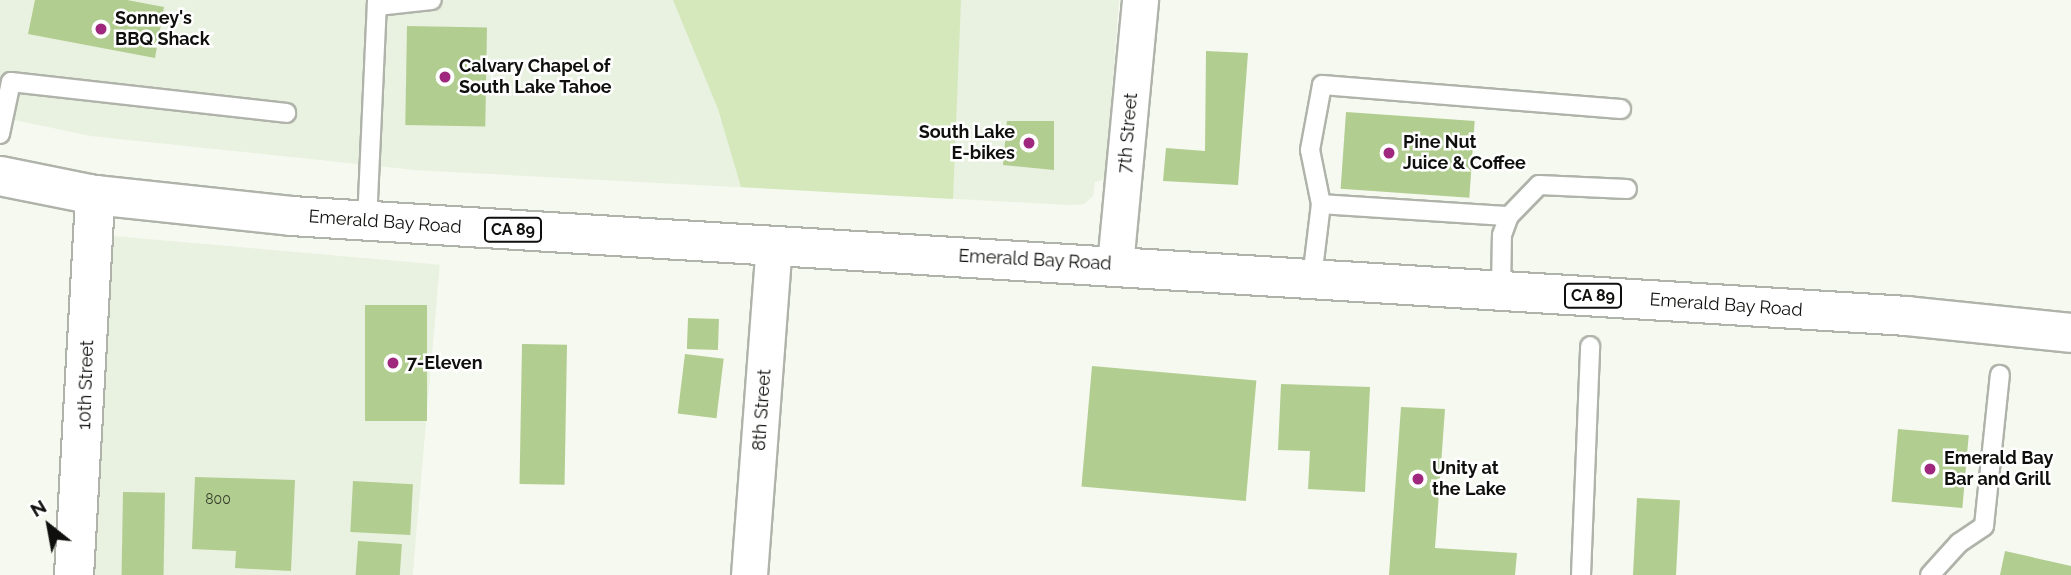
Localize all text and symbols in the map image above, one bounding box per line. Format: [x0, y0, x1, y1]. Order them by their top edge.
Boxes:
place label: Sonney's BBQ Shack [115, 8, 210, 50]
marker: Sonney's BBQ Shack [93, 21, 109, 37]
place label: Calvary Chapel of South Lake Tahoe [459, 56, 612, 98]
marker: Calvary Chapel of South Lake Tahoe [437, 69, 453, 85]
street label: 7th Street [1114, 92, 1142, 174]
place label: South Lake E-bikes [919, 122, 1015, 164]
place label: Pine Nut Juice & Coffee [1403, 132, 1526, 174]
marker: South Lake E-bikes [1021, 135, 1037, 151]
marker: Pine Nut Juice & Coffee [1381, 145, 1397, 161]
street label: Emerald Bay Road [308, 206, 462, 238]
road number: CA 89 [483, 218, 543, 242]
street label: Emerald Bay Road [958, 245, 1112, 275]
road number: CA 89 [1563, 284, 1623, 308]
street label: Emerald Bay Road [1649, 289, 1803, 321]
street label: 10th Street [74, 340, 98, 430]
place label: 7-Eleven [407, 352, 483, 374]
marker: 7-Eleven [385, 355, 401, 371]
street label: 8th Street [748, 369, 776, 451]
place label: Emerald Bay Bar and Grill [1944, 448, 2053, 490]
place label: Unity at the Lake [1432, 458, 1506, 500]
marker: Emerald Bay Bar and Grill [1922, 461, 1938, 477]
marker: Unity at the Lake [1410, 471, 1426, 487]
north arrow [14, 491, 84, 561]
house number: 800 [205, 491, 231, 507]
text: N [26, 495, 50, 521]

